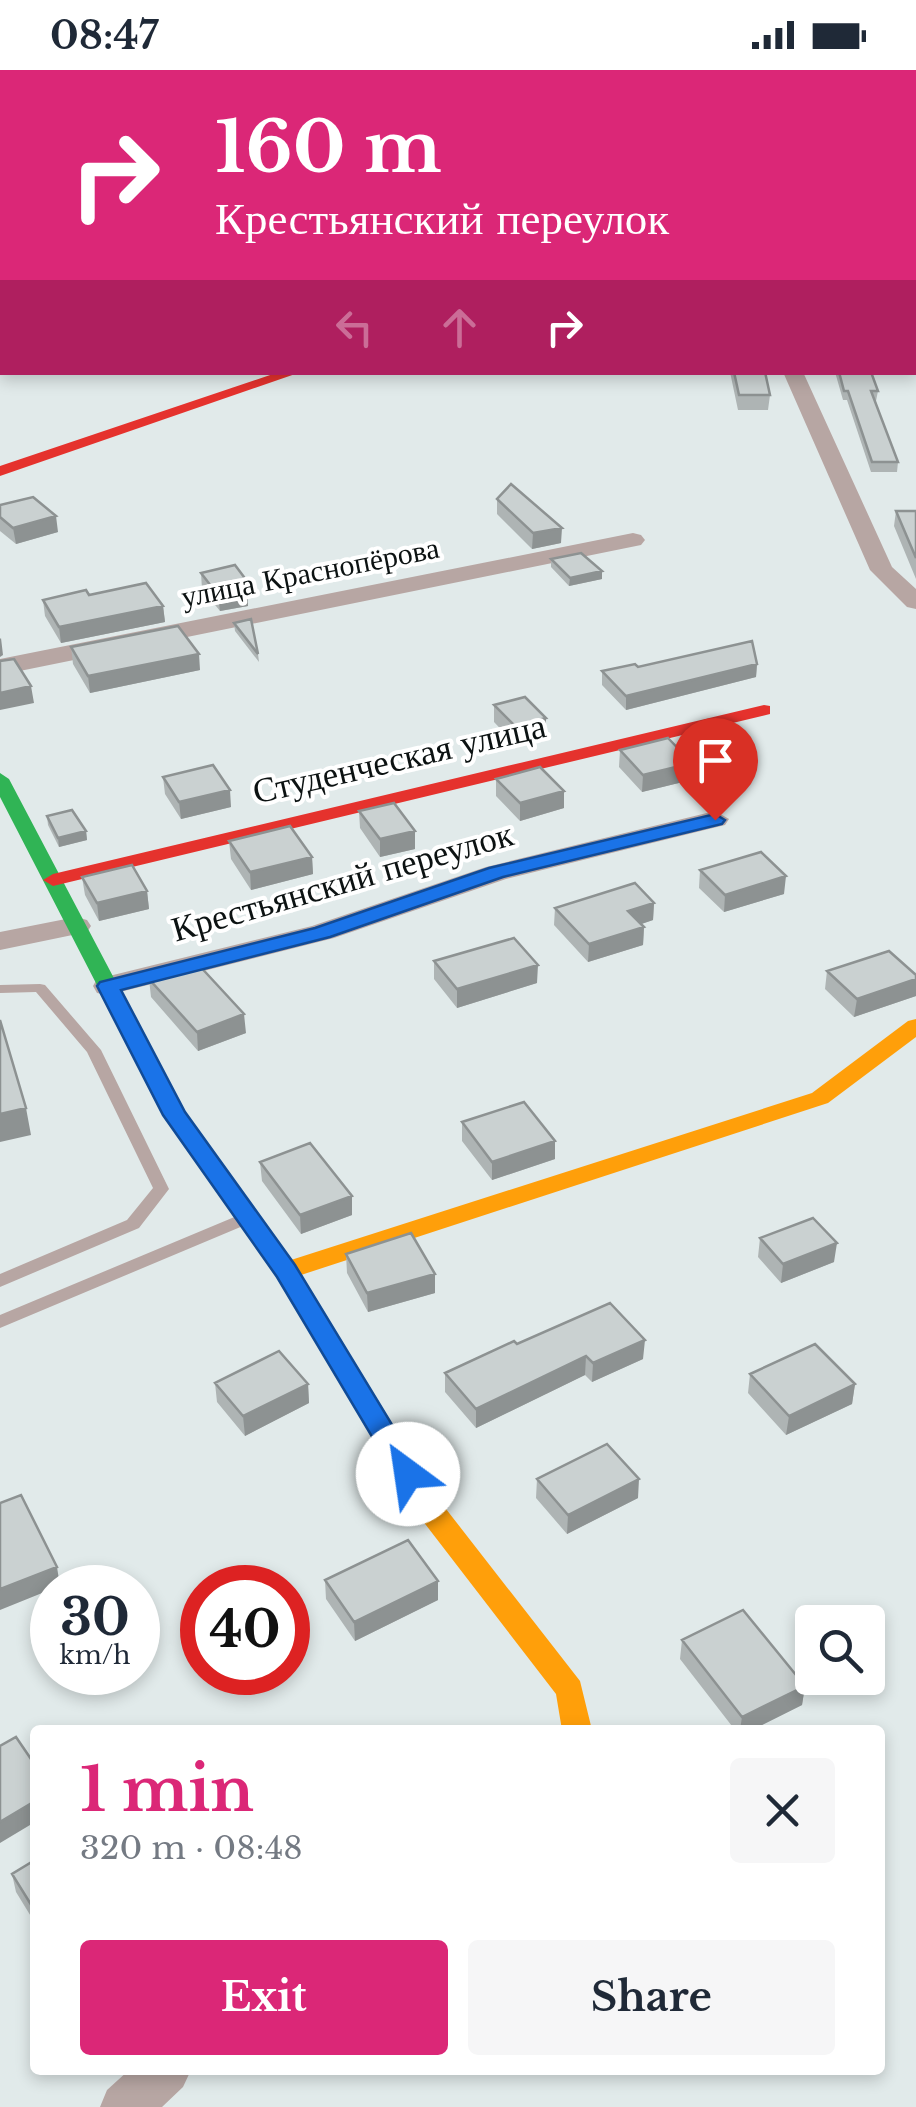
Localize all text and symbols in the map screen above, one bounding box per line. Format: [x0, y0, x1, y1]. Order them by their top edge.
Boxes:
text: 08:47 [50, 12, 158, 59]
text: 160 m [215, 104, 442, 191]
icon: right [50, 110, 180, 240]
text: Крестьянский переулок [215, 190, 669, 246]
icon: left [327, 300, 382, 355]
icon: ahead [432, 300, 487, 355]
icon: right [537, 300, 592, 355]
street label: улица Краснопёрова [178, 529, 442, 615]
street label: Студенческая улица [248, 703, 550, 813]
pin [673, 718, 758, 821]
icon: arrive [688, 733, 743, 788]
street label: Крестьянский переулок [166, 811, 519, 950]
position arrow [356, 1422, 460, 1526]
speed limit sign: 40 [180, 1565, 310, 1695]
text: 30 [60, 1586, 130, 1649]
map controls [795, 1605, 885, 1695]
button: search [795, 1605, 885, 1695]
text: km/h [60, 1640, 130, 1671]
text: 1 min [80, 1753, 254, 1827]
button: close [730, 1758, 835, 1863]
text: 320 m · 08:48 [80, 1828, 303, 1868]
button: Exit [80, 1940, 448, 2055]
button: Share [468, 1940, 835, 2055]

